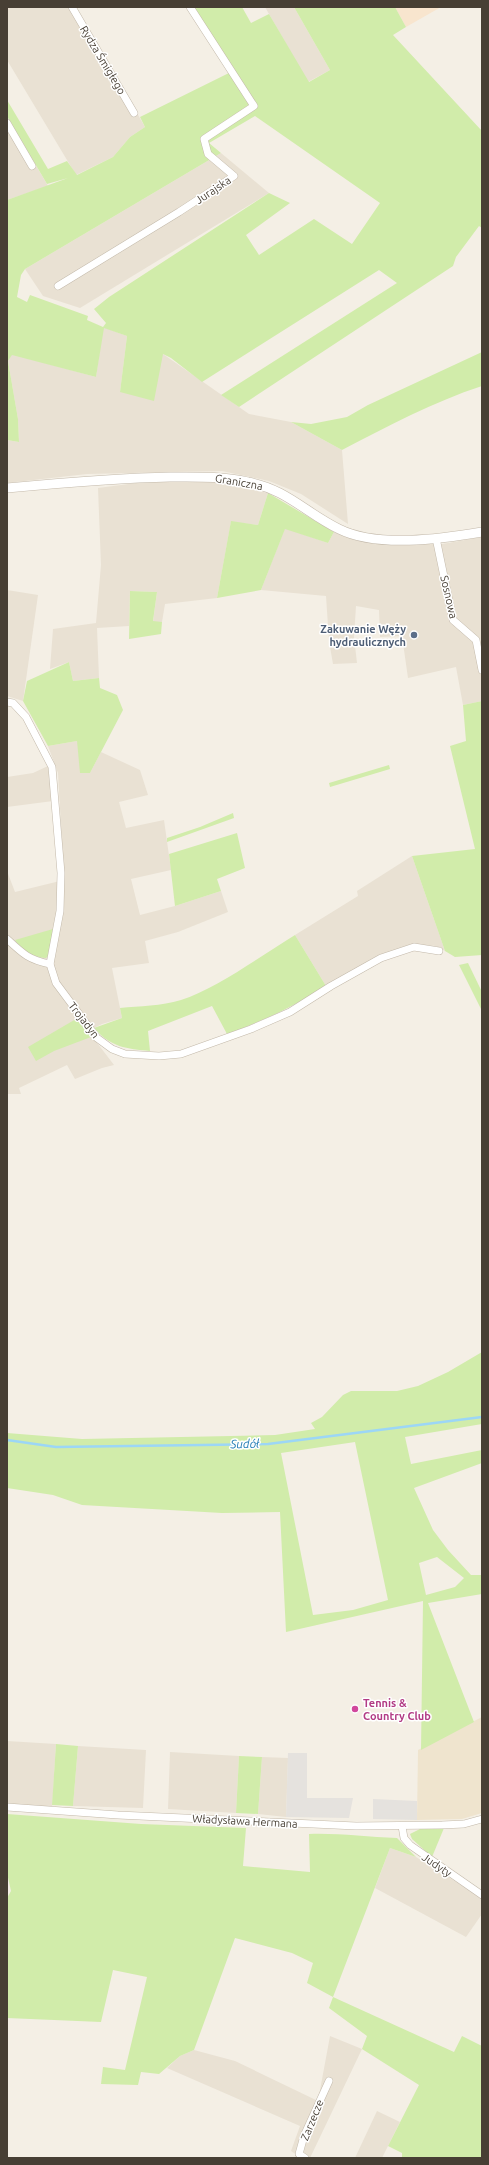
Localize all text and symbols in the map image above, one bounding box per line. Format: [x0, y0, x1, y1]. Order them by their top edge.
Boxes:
street label: Rydza Śmigłego [78, 23, 129, 96]
street label: Jurajska [193, 174, 233, 206]
street label: Graniczna [214, 472, 264, 492]
street label: Sosnowa [438, 574, 460, 620]
place label: Zakuwanie Węży hydraulicznych [320, 623, 406, 648]
marker: Zakuwanie Węży hydraulicznych [409, 630, 419, 640]
street label: Trojadyn [66, 999, 102, 1041]
water label: Sudół [229, 1437, 260, 1450]
place label: Tennis & Country Club [363, 1697, 431, 1722]
marker: Tennis & Country Club [350, 1704, 360, 1714]
street label: Władysława Hermana [192, 1812, 298, 1830]
street label: Judyty [420, 1851, 455, 1880]
street label: Zarzecze [298, 2098, 326, 2142]

